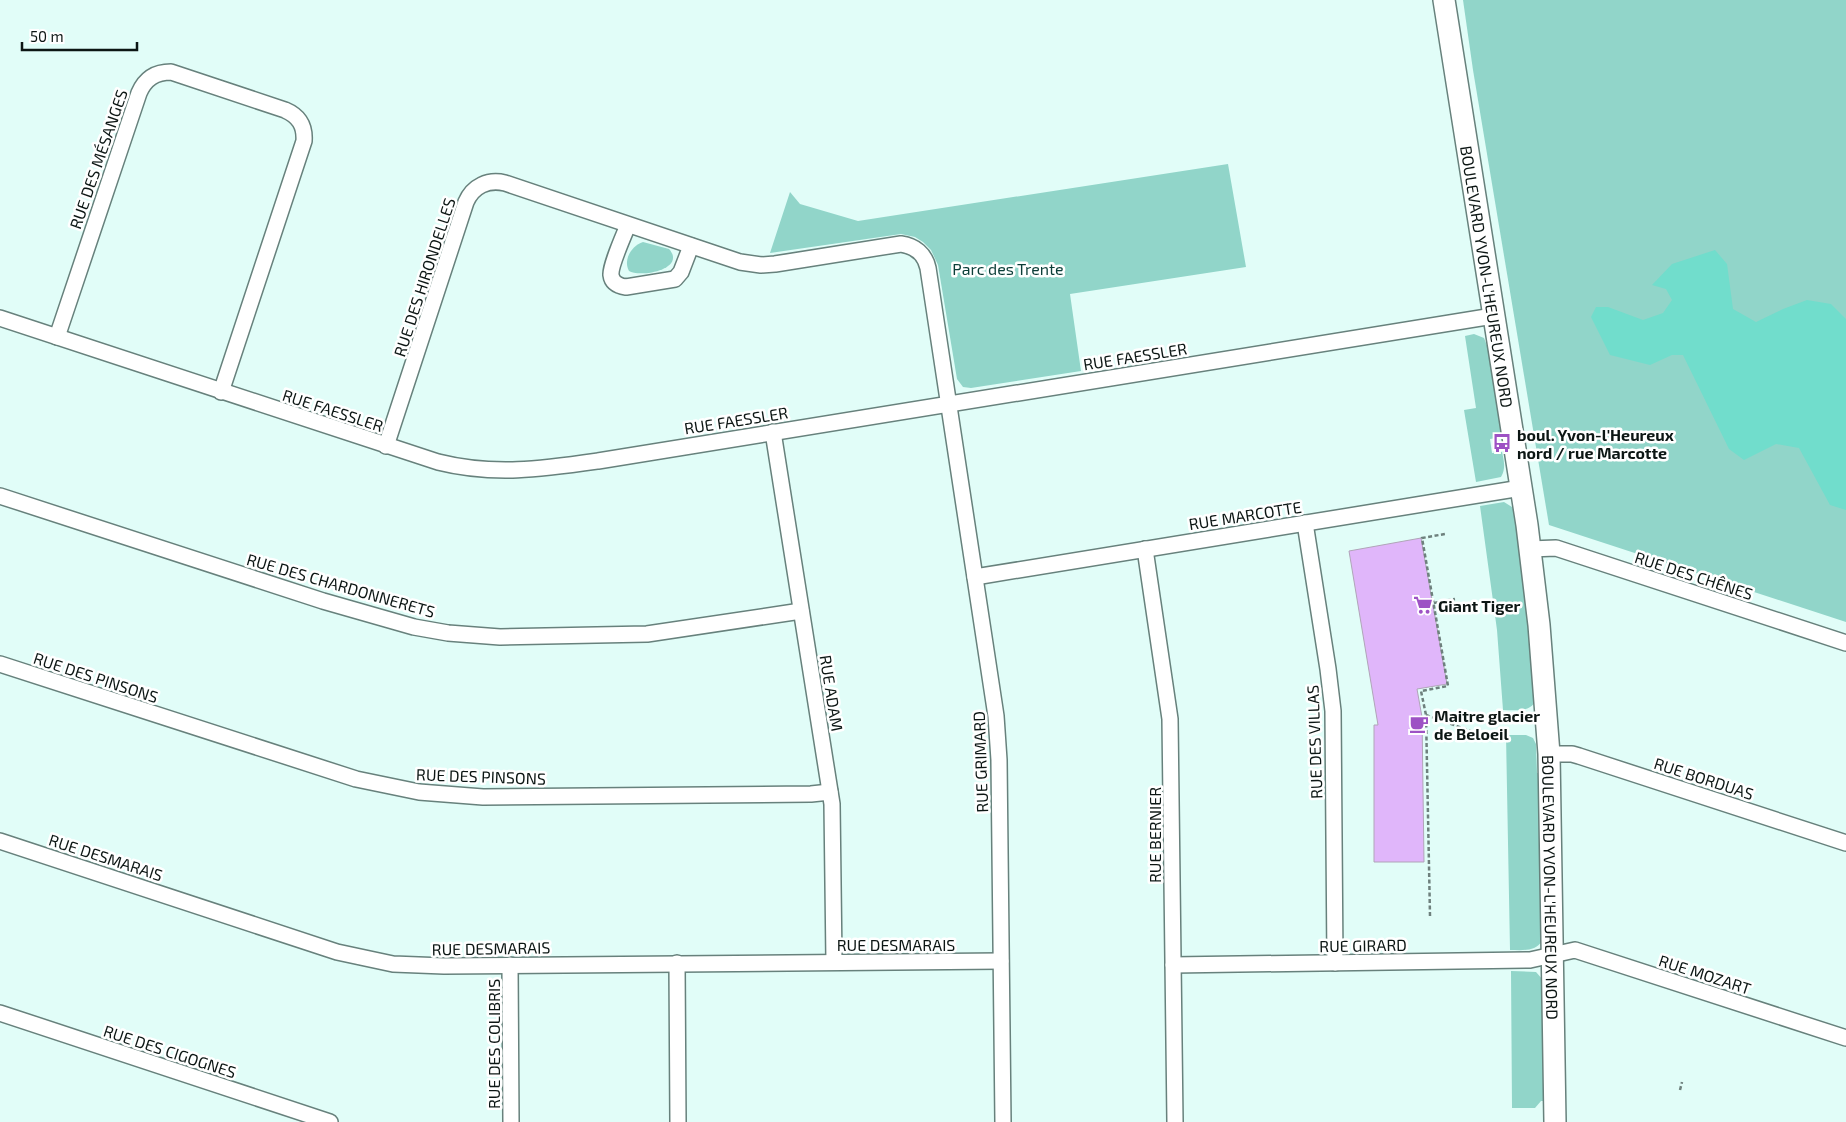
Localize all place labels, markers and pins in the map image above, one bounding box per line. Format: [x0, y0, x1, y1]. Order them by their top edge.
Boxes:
place label: boul. Yvon-l'Heureux nord / rue Marcotte [1517, 425, 1674, 462]
bus stop icon: boul. Yvon-l'Heureux nord / rue Marcotte [1491, 432, 1513, 454]
supermarket icon: Giant Tiger [1412, 594, 1434, 616]
place label: Giant Tiger [1438, 596, 1520, 615]
place label: Maitre glacier de Beloeil [1434, 706, 1540, 743]
cafe icon: Maitre glacier de Beloeil [1408, 713, 1430, 735]

